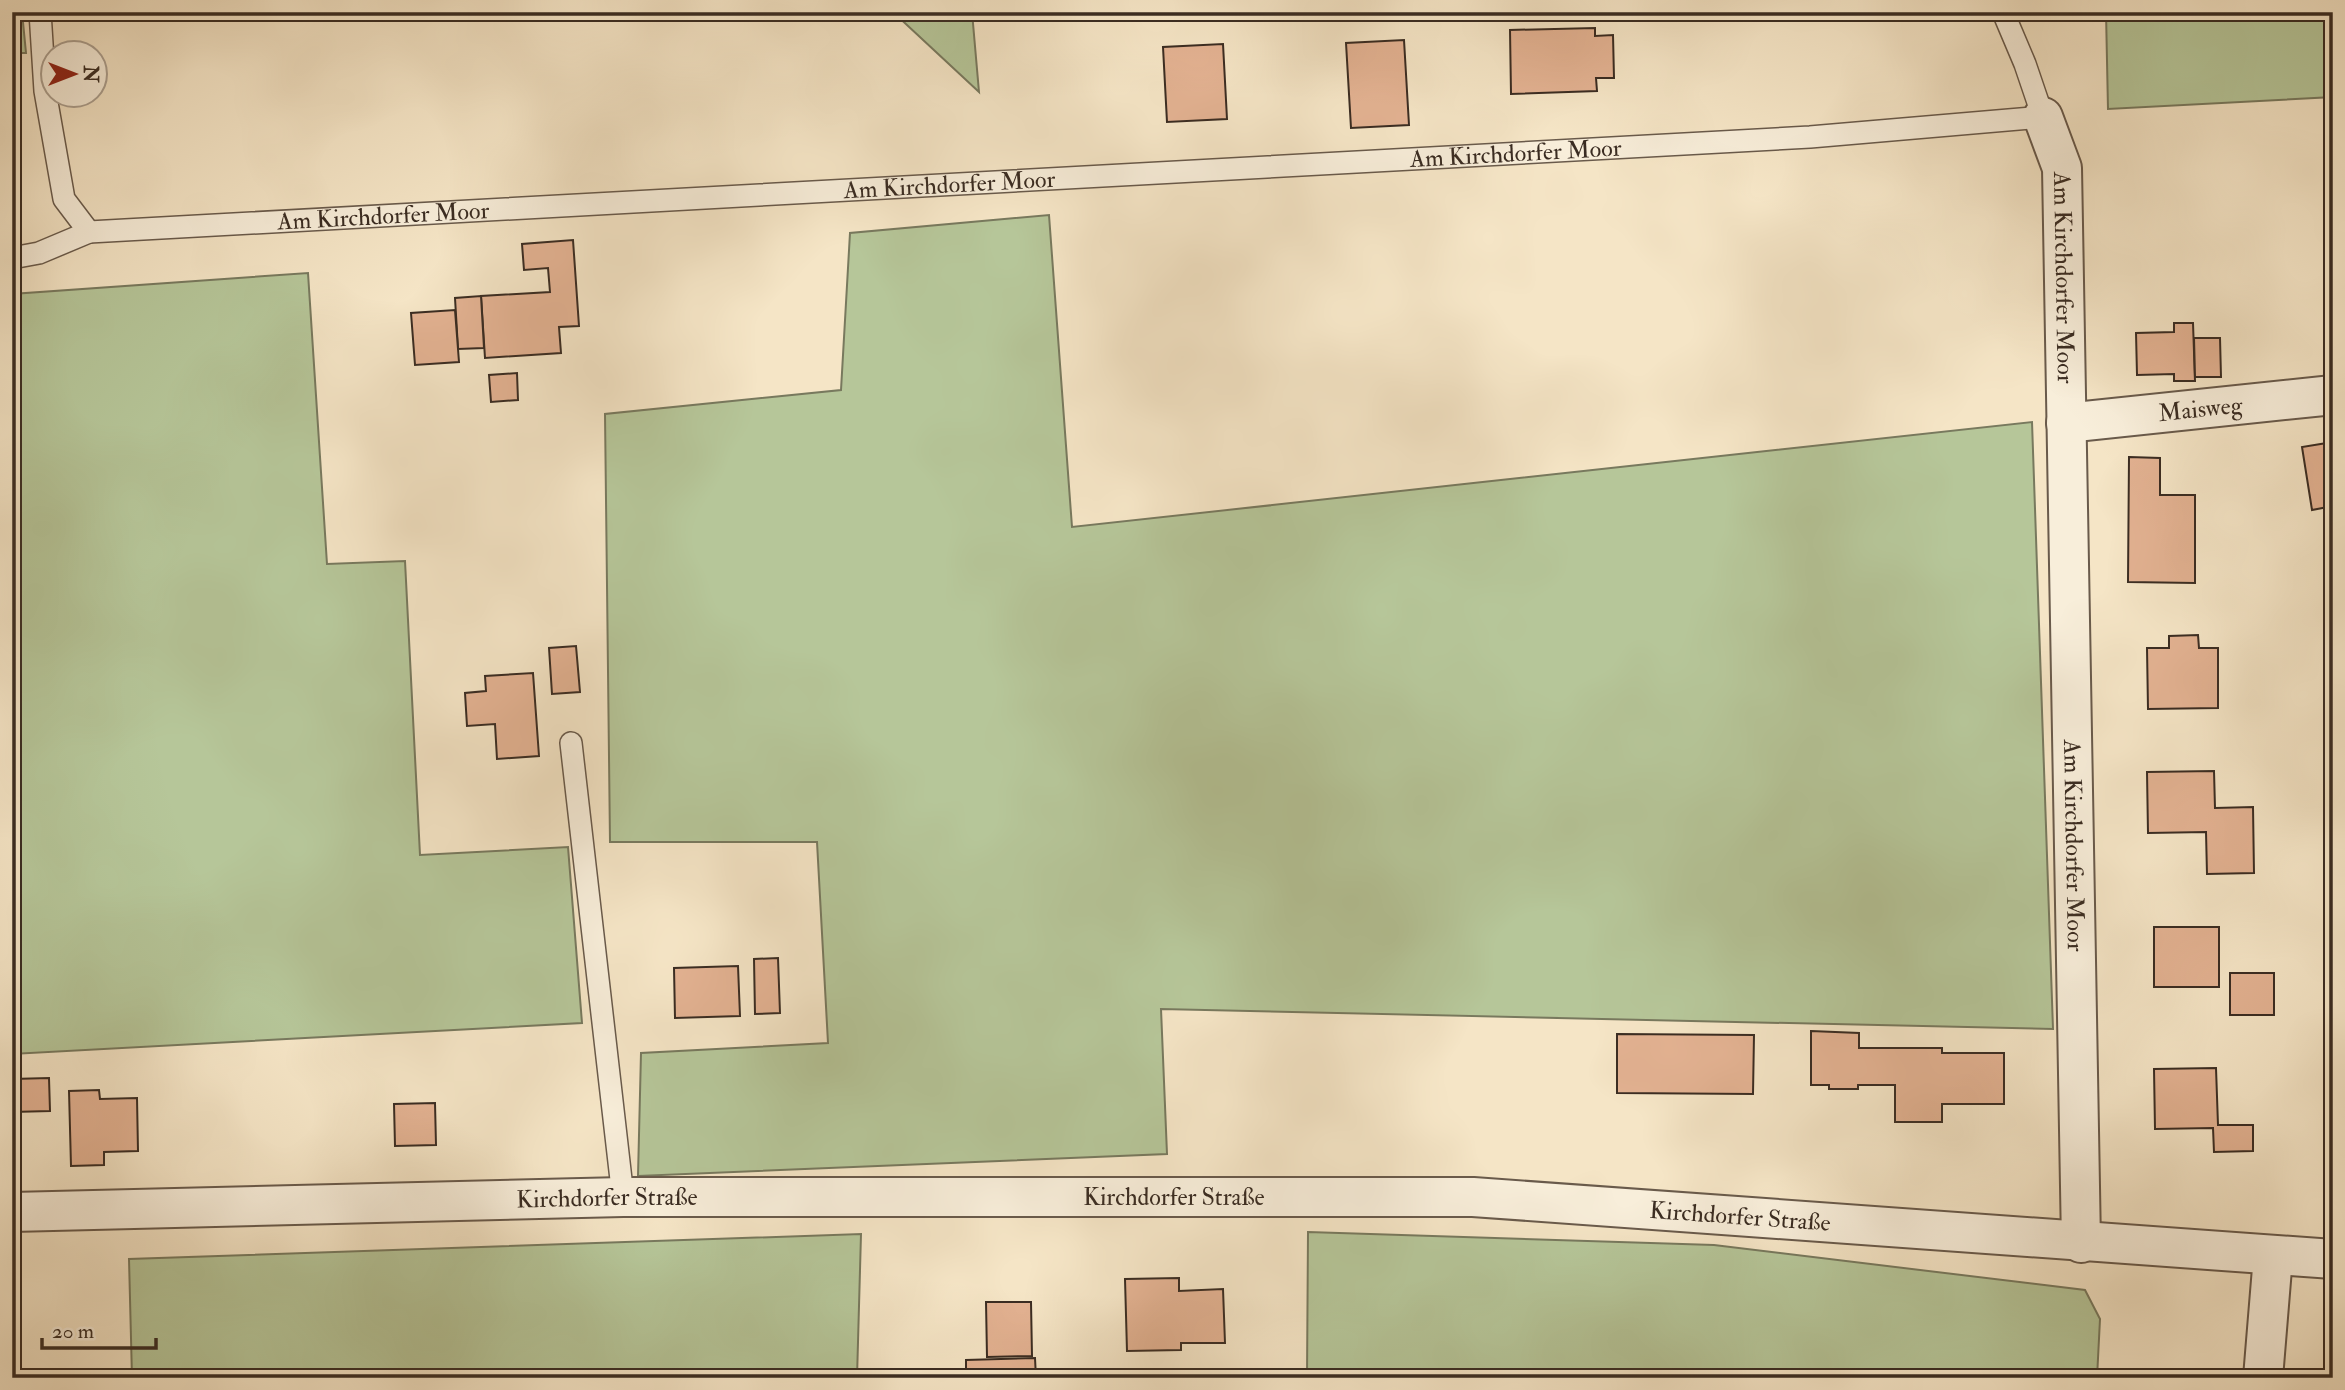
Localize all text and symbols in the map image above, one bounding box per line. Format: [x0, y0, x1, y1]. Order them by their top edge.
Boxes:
north arrow [38, 38, 108, 108]
text: N [78, 64, 102, 83]
street label: Am Kirchdorfer Moor [1408, 132, 1622, 175]
street label: Am Kirchdorfer Moor [842, 164, 1056, 206]
street label: Am Kirchdorfer Moor [2046, 170, 2081, 384]
street label: Am Kirchdorfer Moor [276, 195, 490, 238]
street label: Maisweg [2157, 389, 2245, 429]
street label: Am Kirchdorfer Moor [2056, 738, 2091, 952]
street label: Kirchdorfer Straße [516, 1182, 697, 1216]
street label: Kirchdorfer Straße [1083, 1182, 1264, 1213]
street label: Kirchdorfer Straße [1649, 1195, 1832, 1239]
scale bar [42, 1306, 156, 1350]
text: 20 m [52, 1318, 94, 1345]

